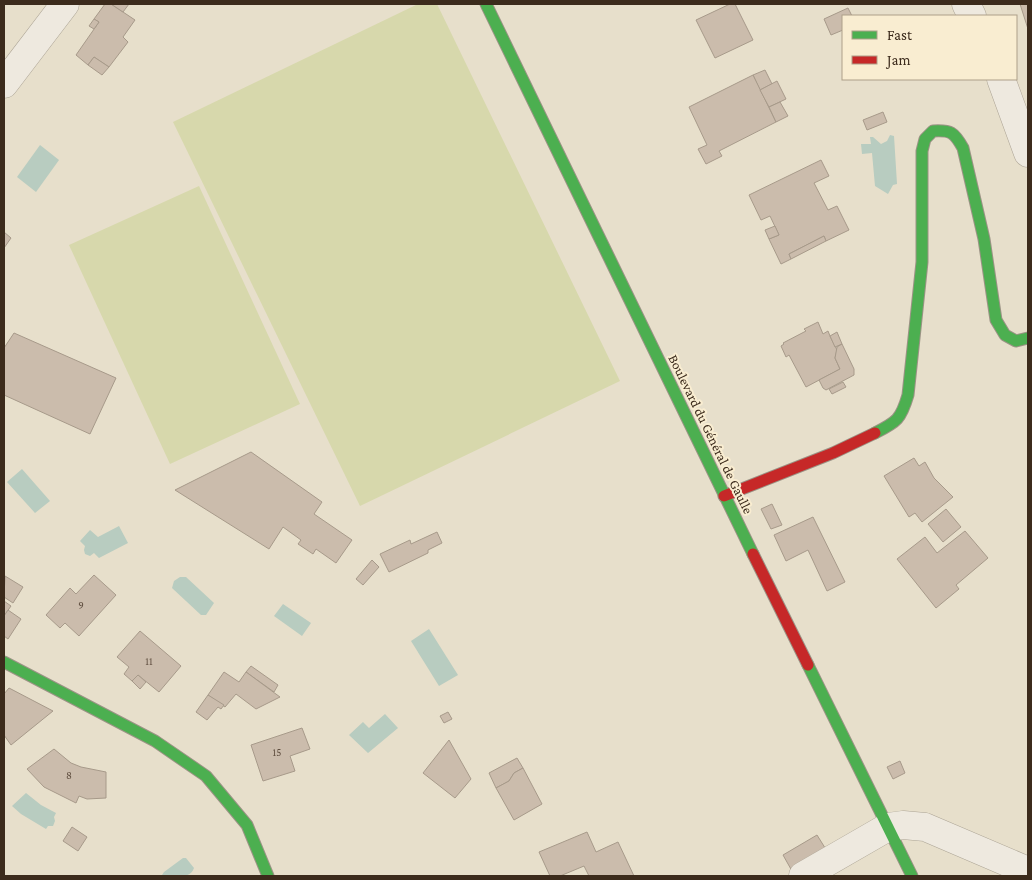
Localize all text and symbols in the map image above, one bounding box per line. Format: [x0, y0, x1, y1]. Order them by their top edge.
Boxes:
legend [842, 15, 1017, 80]
text: Fast [887, 27, 913, 43]
text: Jam [885, 52, 910, 69]
street label: Boulevard du Général de Gaulle [665, 352, 757, 516]
house number: 9 [78, 599, 84, 611]
house number: 11 [145, 655, 153, 667]
house number: 15 [273, 746, 281, 758]
house number: 8 [66, 769, 72, 781]

